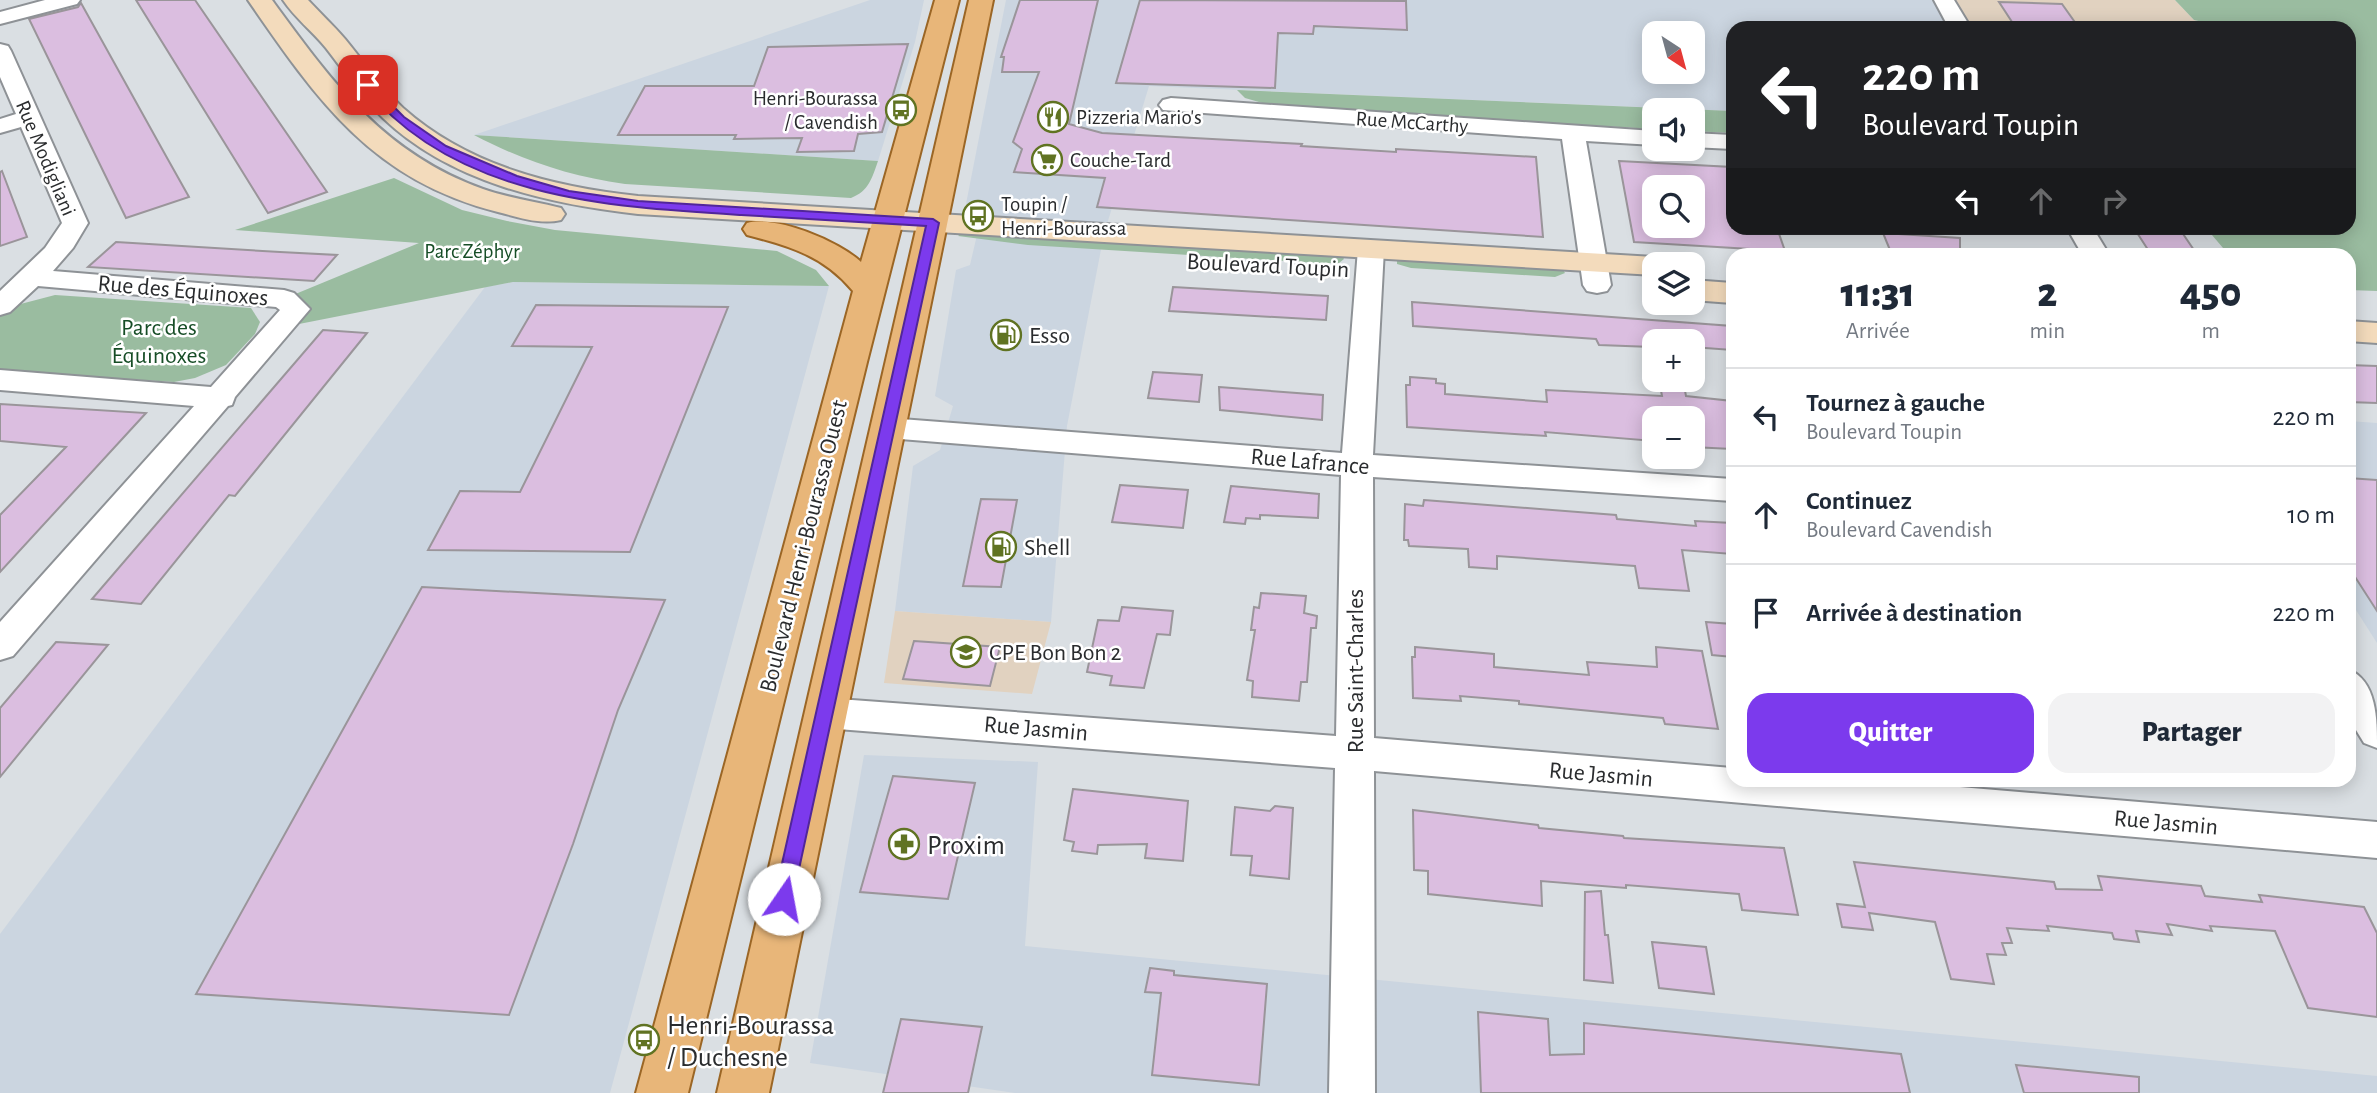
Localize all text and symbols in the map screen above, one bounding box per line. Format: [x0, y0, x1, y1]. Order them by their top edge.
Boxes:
north arrow [1642, 21, 1704, 84]
map controls [1642, 21, 1705, 469]
icon: left [1747, 49, 1838, 140]
text: 220 m [1862, 51, 1981, 100]
pin [338, 55, 398, 115]
icon: arrive [349, 66, 387, 104]
place label: Henri-Bourassa / Cavendish [753, 88, 878, 133]
bus stop icon: Henri-Bourassa / Cavendish [884, 93, 918, 127]
street label: Rue Modigliani [12, 97, 79, 219]
button: sound [1642, 98, 1705, 161]
restaurant icon: Pizzeria Mario's [1036, 100, 1070, 134]
place label: Pizzeria Mario's [1076, 107, 1202, 128]
street label: Rue McCarthy [1355, 108, 1469, 137]
text: Boulevard Toupin [1862, 109, 2079, 141]
supermarket icon: Couche-Tard [1030, 143, 1064, 177]
place label: Couche-Tard [1070, 150, 1171, 171]
button: search [1642, 175, 1705, 238]
icon: left [1949, 182, 1987, 220]
icon: ahead [2022, 182, 2060, 220]
icon: right [2095, 182, 2133, 220]
place label: Toupin / Henri-Bourassa [1001, 194, 1127, 239]
bus stop icon: Toupin / Henri-Bourassa [961, 199, 995, 233]
park label: Parc Zéphyr [424, 241, 520, 262]
street label: Boulevard Toupin [1186, 250, 1350, 282]
button: layers [1642, 252, 1705, 315]
street label: Rue des Équinoxes [96, 270, 270, 310]
text: 11:31 [1840, 272, 1915, 314]
text: 2 [2037, 272, 2057, 314]
text: 450 [2180, 272, 2241, 314]
park label: Parc des Équinoxes [111, 316, 207, 368]
fuel station icon: Esso [989, 318, 1023, 352]
text: Arrivée [1846, 320, 1910, 343]
text: min [2029, 320, 2065, 343]
text: m [2201, 320, 2220, 343]
place label: Esso [1029, 324, 1070, 348]
button: + [1642, 329, 1705, 392]
text: Tournez à gauche [1806, 390, 1985, 416]
street label: Boulevard Henri-Bourassa Ouest [756, 397, 852, 695]
icon: left [1747, 398, 1785, 436]
text: 220 m [2273, 404, 2335, 430]
button: − [1642, 406, 1705, 469]
text: Boulevard Toupin [1806, 421, 1962, 444]
street label: Rue Lafrance [1249, 445, 1370, 479]
text: Continuez [1806, 488, 1912, 514]
icon: ahead [1747, 496, 1785, 534]
text: 10 m [2287, 502, 2335, 528]
text: Boulevard Cavendish [1806, 519, 1992, 542]
fuel station icon: Shell [984, 530, 1018, 564]
place label: Shell [1024, 536, 1071, 560]
street label: Rue Saint-Charles [1344, 589, 1368, 753]
icon: arrive [1747, 594, 1785, 632]
text: Arrivée à destination [1806, 600, 2022, 626]
text: 220 m [2273, 600, 2335, 626]
school or university icon: CPE Bon Bon 2 [949, 635, 983, 669]
place label: CPE Bon Bon 2 [989, 641, 1122, 665]
button: Quitter [1747, 693, 2034, 773]
button: Partager [2048, 693, 2335, 773]
street label: Rue Jasmin [983, 712, 1089, 746]
street label: Rue Jasmin [1548, 758, 1654, 792]
street label: Rue Jasmin [2113, 806, 2219, 840]
pharmacy icon: Proxim [887, 827, 921, 861]
place label: Proxim [927, 832, 1005, 860]
position arrow [747, 862, 821, 936]
place label: Henri-Bourassa / Duchesne [667, 1012, 834, 1072]
bus stop icon: Henri-Bourassa / Duchesne [627, 1023, 661, 1057]

